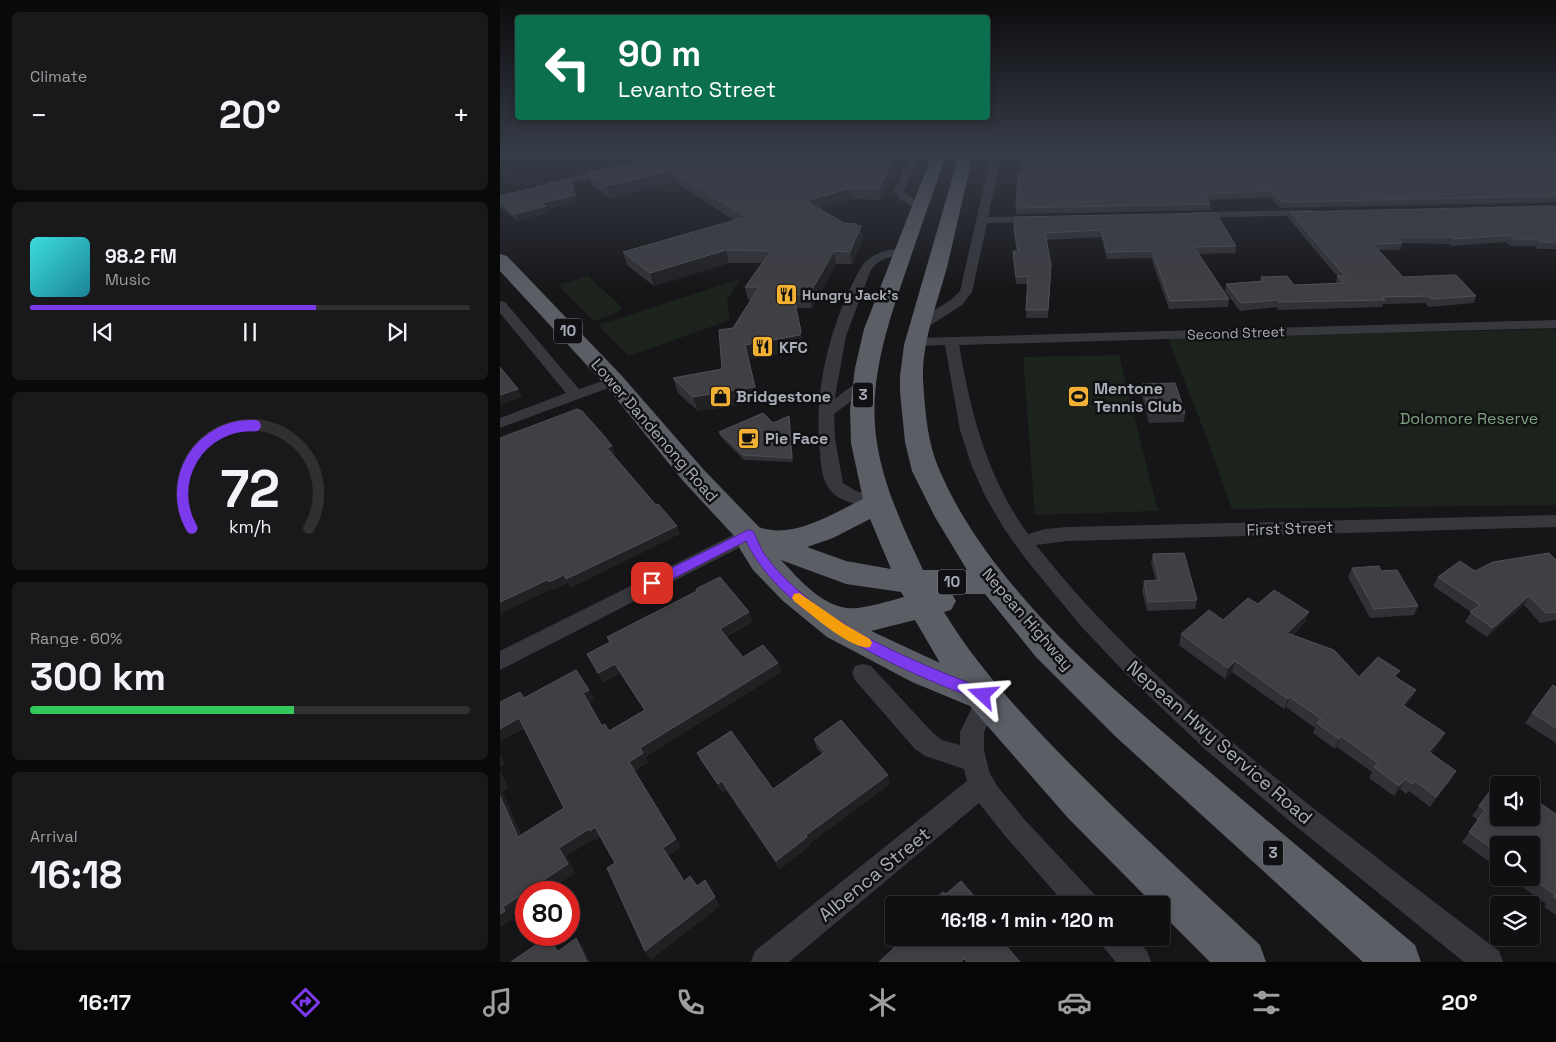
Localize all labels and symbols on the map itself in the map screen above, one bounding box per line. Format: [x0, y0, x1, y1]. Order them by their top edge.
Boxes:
restaurant icon: Hungry Jack's [774, 283, 798, 307]
place label: Hungry Jack's [802, 286, 899, 304]
road number: 10 [554, 318, 582, 344]
street label: Second Street [1187, 322, 1285, 344]
restaurant icon: KFC [751, 335, 775, 359]
place label: KFC [779, 337, 808, 358]
street label: Lower Dandenong Road [587, 354, 723, 506]
place label: Mentone Tennis Club [1094, 378, 1182, 417]
road number: 3 [853, 382, 873, 408]
shop icon: Bridgestone [708, 384, 732, 408]
sports icon: Mentone Tennis Club [1066, 385, 1090, 409]
place label: Bridgestone [736, 386, 831, 407]
park label: Dolomore Reserve [1400, 408, 1538, 429]
cafe icon: Pie Face [737, 426, 761, 450]
place label: Pie Face [765, 428, 828, 449]
street label: First Street [1246, 516, 1334, 541]
pin [631, 562, 673, 604]
street label: Nepean Highway [977, 564, 1078, 675]
road number: 10 [938, 570, 966, 594]
street label: Nepean Hwy Service Road [1122, 655, 1318, 830]
position arrow [956, 668, 1008, 720]
street label: Albenca Street [813, 822, 935, 927]
road number: 3 [1263, 840, 1283, 866]
speed limit sign: 80 [515, 881, 580, 946]

